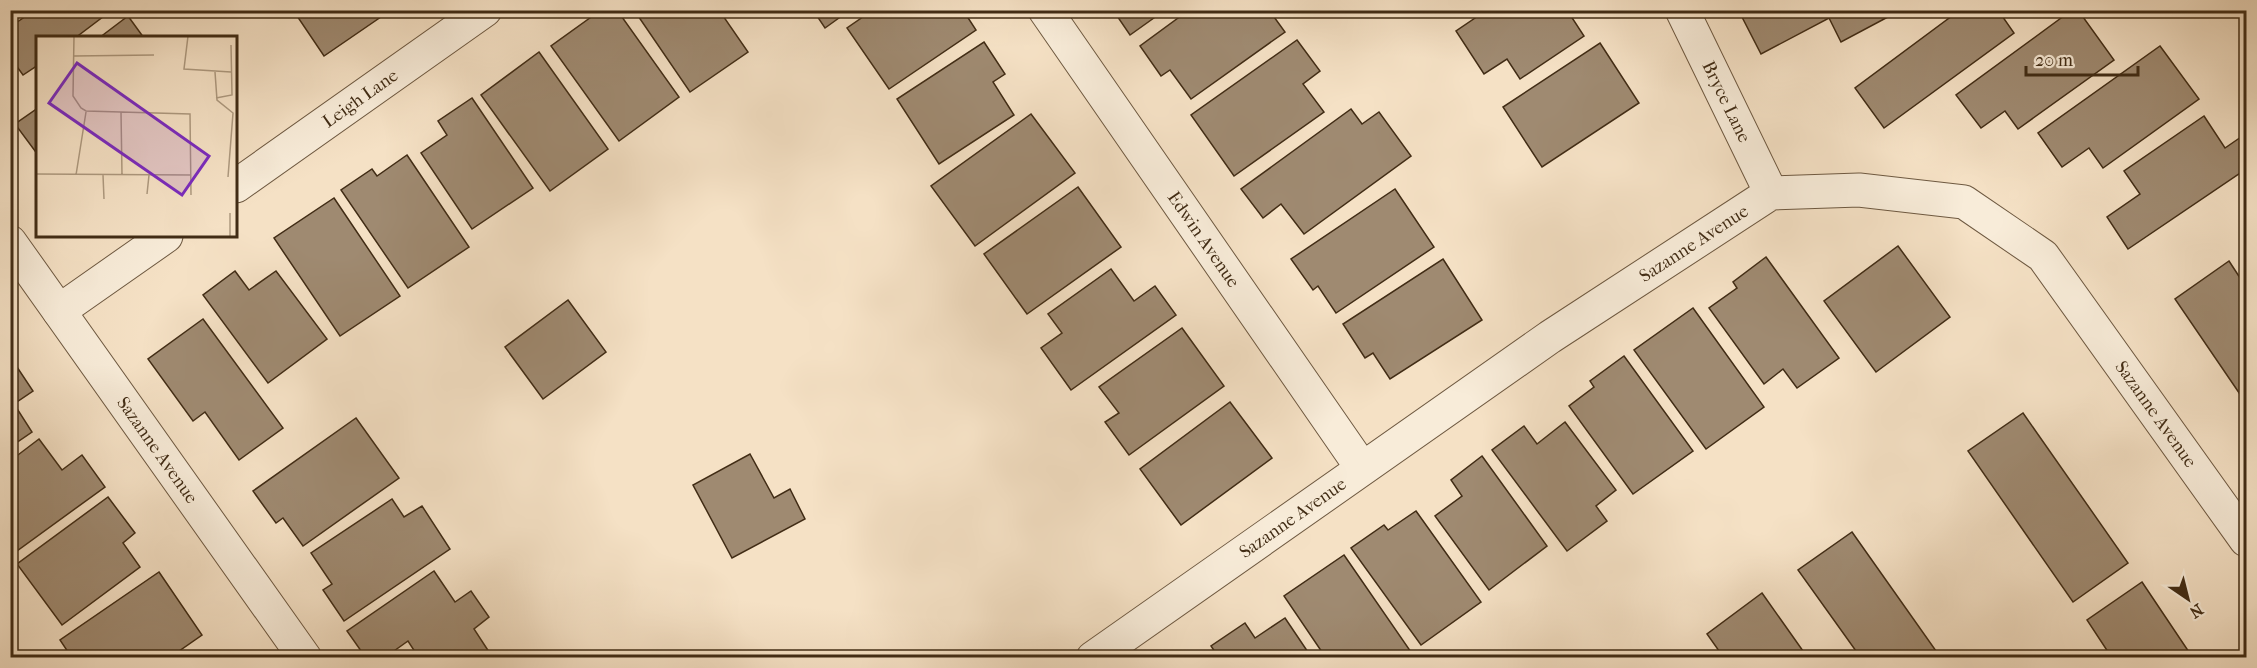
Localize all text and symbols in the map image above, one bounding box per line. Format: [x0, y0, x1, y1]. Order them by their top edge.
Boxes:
inset map [36, 36, 237, 237]
scale bar [2026, 39, 2138, 77]
text: 20 m [2035, 50, 2073, 71]
street label: Bryce Lane [1698, 58, 1755, 146]
street label: Leigh Lane [318, 64, 402, 132]
street label: Edwin Avenue [1163, 187, 1244, 291]
street label: Sazanne Avenue [1635, 200, 1752, 286]
street label: Sazanne Avenue [2111, 357, 2201, 471]
street label: Sazanne Avenue [113, 393, 202, 507]
street label: Sazanne Avenue [1235, 473, 1350, 562]
north arrow [2158, 569, 2218, 629]
text: N [2185, 600, 2207, 623]

